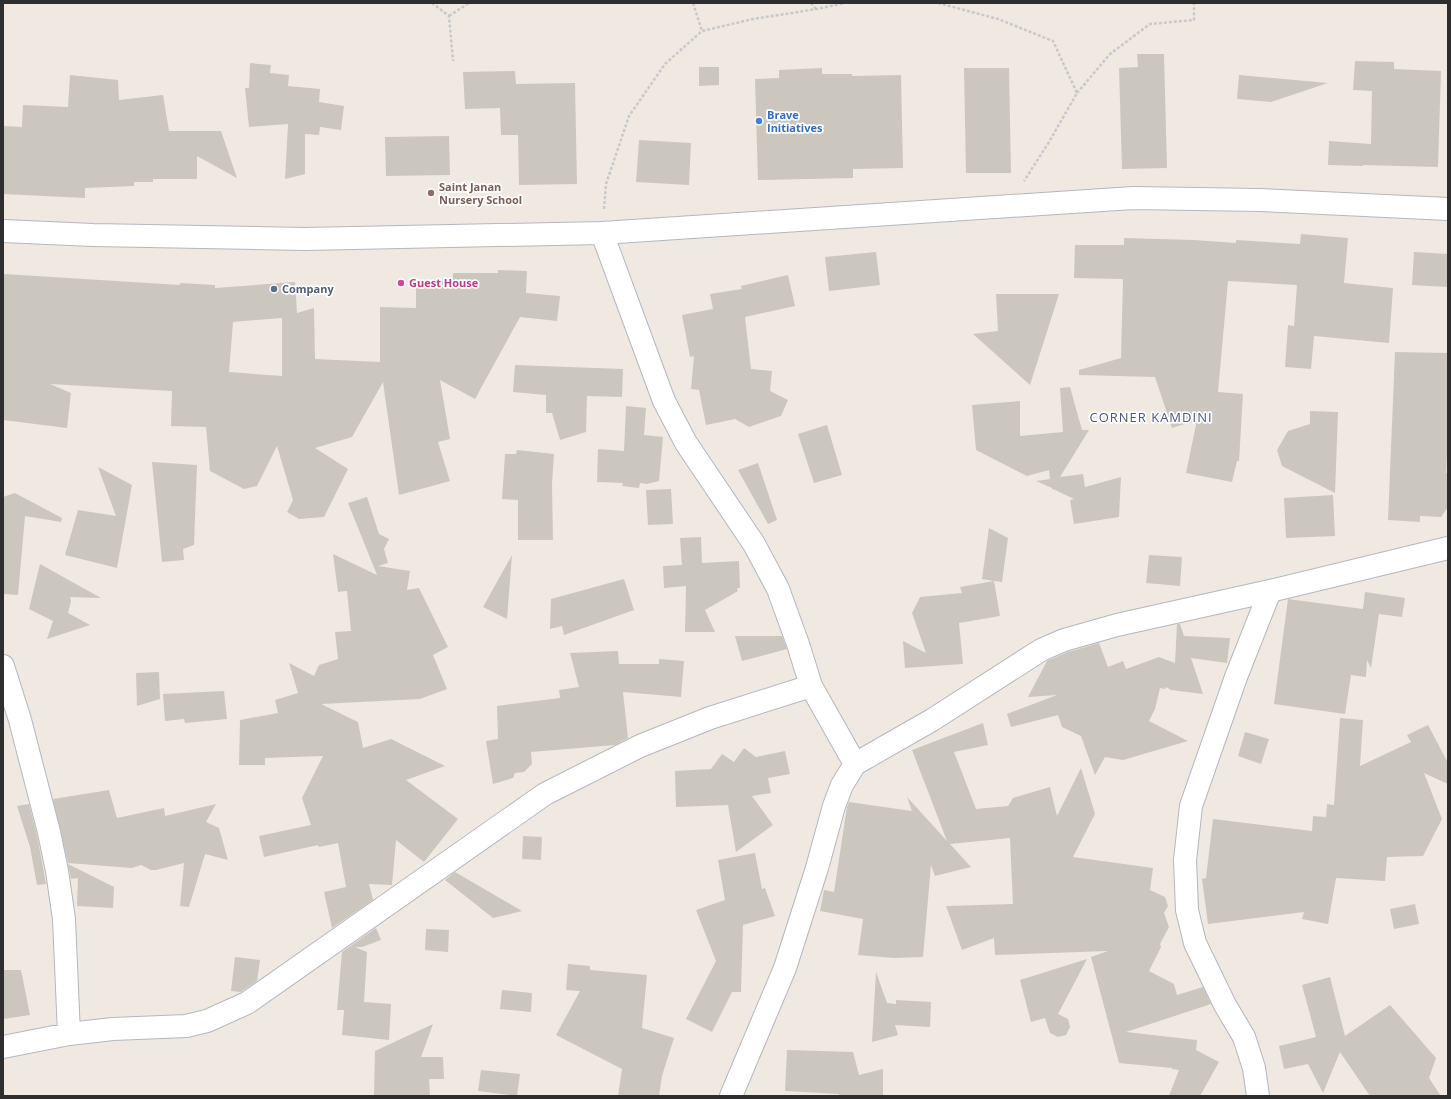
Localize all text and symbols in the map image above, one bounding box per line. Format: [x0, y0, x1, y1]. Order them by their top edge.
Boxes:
place label: Brave Initiatives [767, 107, 823, 135]
marker: Brave Initiatives [754, 116, 764, 126]
place label: Saint Janan Nursery School [439, 179, 522, 207]
marker: Saint Janan Nursery School [426, 188, 436, 198]
place label: Guest House [409, 275, 479, 290]
marker: Guest House [396, 278, 406, 288]
place label: Company [282, 281, 334, 296]
marker: Company [269, 284, 279, 294]
district label: CORNER KAMDINI [1089, 408, 1213, 426]

